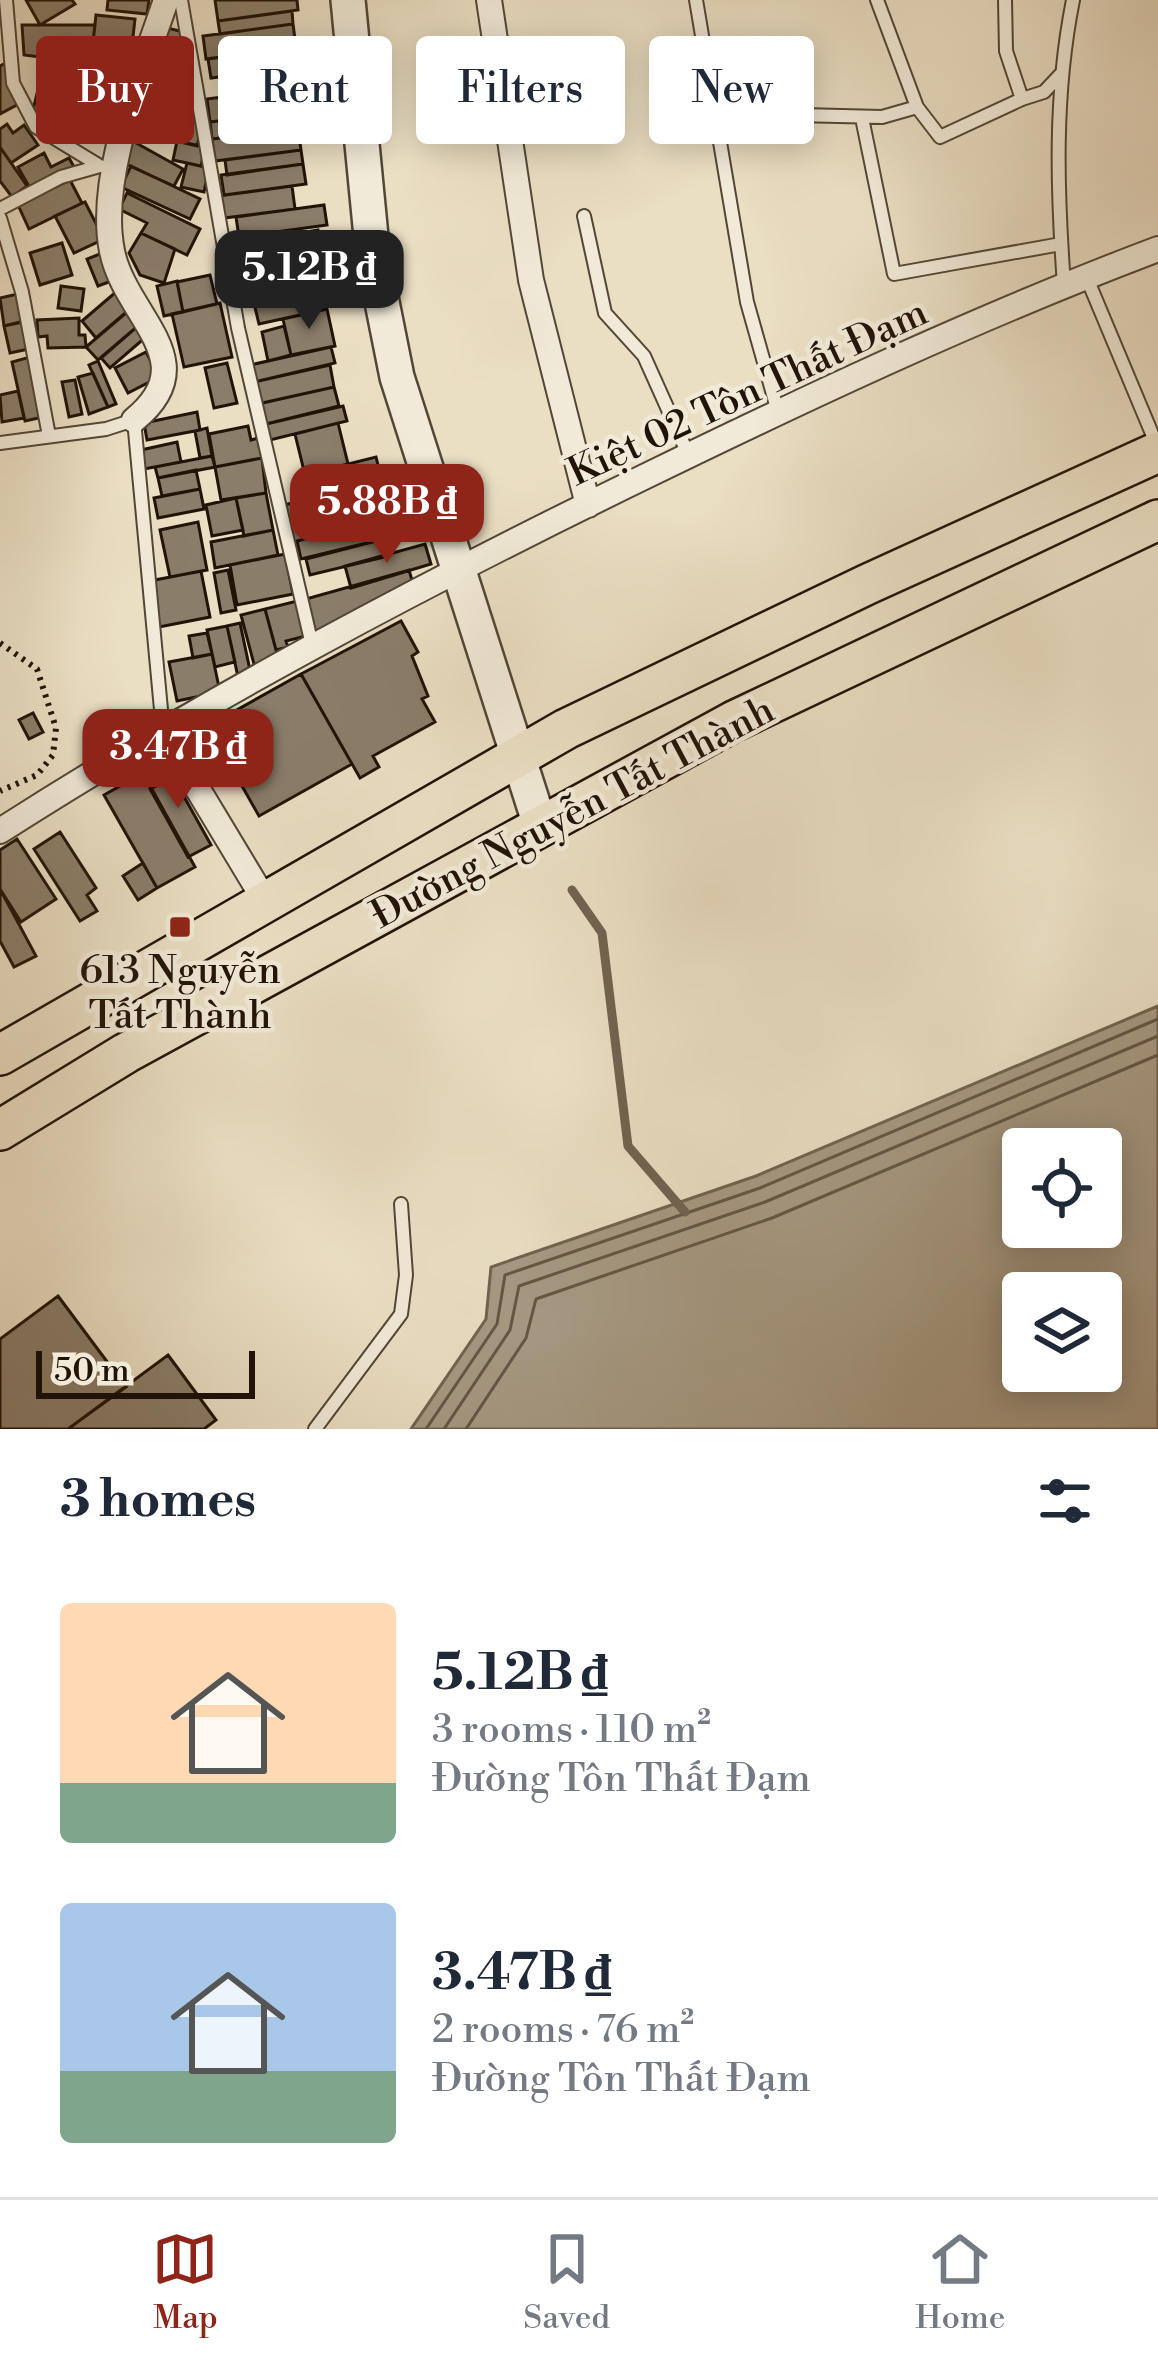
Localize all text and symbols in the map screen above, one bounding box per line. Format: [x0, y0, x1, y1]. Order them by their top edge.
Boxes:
chip: Buy [36, 36, 194, 144]
chip: Rent [218, 36, 392, 144]
chip: Filters [416, 36, 625, 144]
chip: New [649, 36, 814, 144]
pin: 5.12B ₫ [198, 230, 420, 332]
text: 5.12B ₫ [242, 244, 376, 293]
street label: Kiệt 02 Tôn Thất Đạm [560, 288, 936, 498]
pin: 5.88B ₫ [276, 464, 498, 566]
text: 5.88B ₫ [317, 478, 457, 527]
street label: Đường Nguyễn Tất Thành [363, 686, 783, 940]
pin: 3.47B ₫ [67, 709, 289, 811]
text: 3.47B ₫ [109, 723, 247, 772]
marker: 613 Nguyễn Tất Thành [167, 914, 193, 940]
place label: 613 Nguyễn Tất Thành [79, 947, 281, 1041]
map controls [1002, 1128, 1122, 1392]
button: locate [1002, 1128, 1122, 1248]
button: layers [1002, 1272, 1122, 1392]
scale bar [36, 1345, 255, 1398]
text: 50 m [54, 1351, 130, 1392]
icon: filters [1032, 1468, 1098, 1534]
text: 3 homes [60, 1469, 256, 1533]
text: 5.12B ₫ [432, 1642, 608, 1706]
icon: home [156, 1651, 300, 1795]
text: 3 rooms · 110 m² [432, 1706, 711, 1755]
text: Đường Tôn Thất Đạm [432, 1755, 811, 1804]
text: 3.47B ₫ [432, 1942, 611, 2006]
icon: home [156, 1951, 300, 2095]
text: 2 rooms · 76 m² [432, 2006, 694, 2055]
text: Đường Tôn Thất Đạm [432, 2055, 811, 2104]
tab: Map [152, 2226, 218, 2339]
tab: Saved [523, 2226, 610, 2339]
tab: Home [915, 2226, 1006, 2339]

